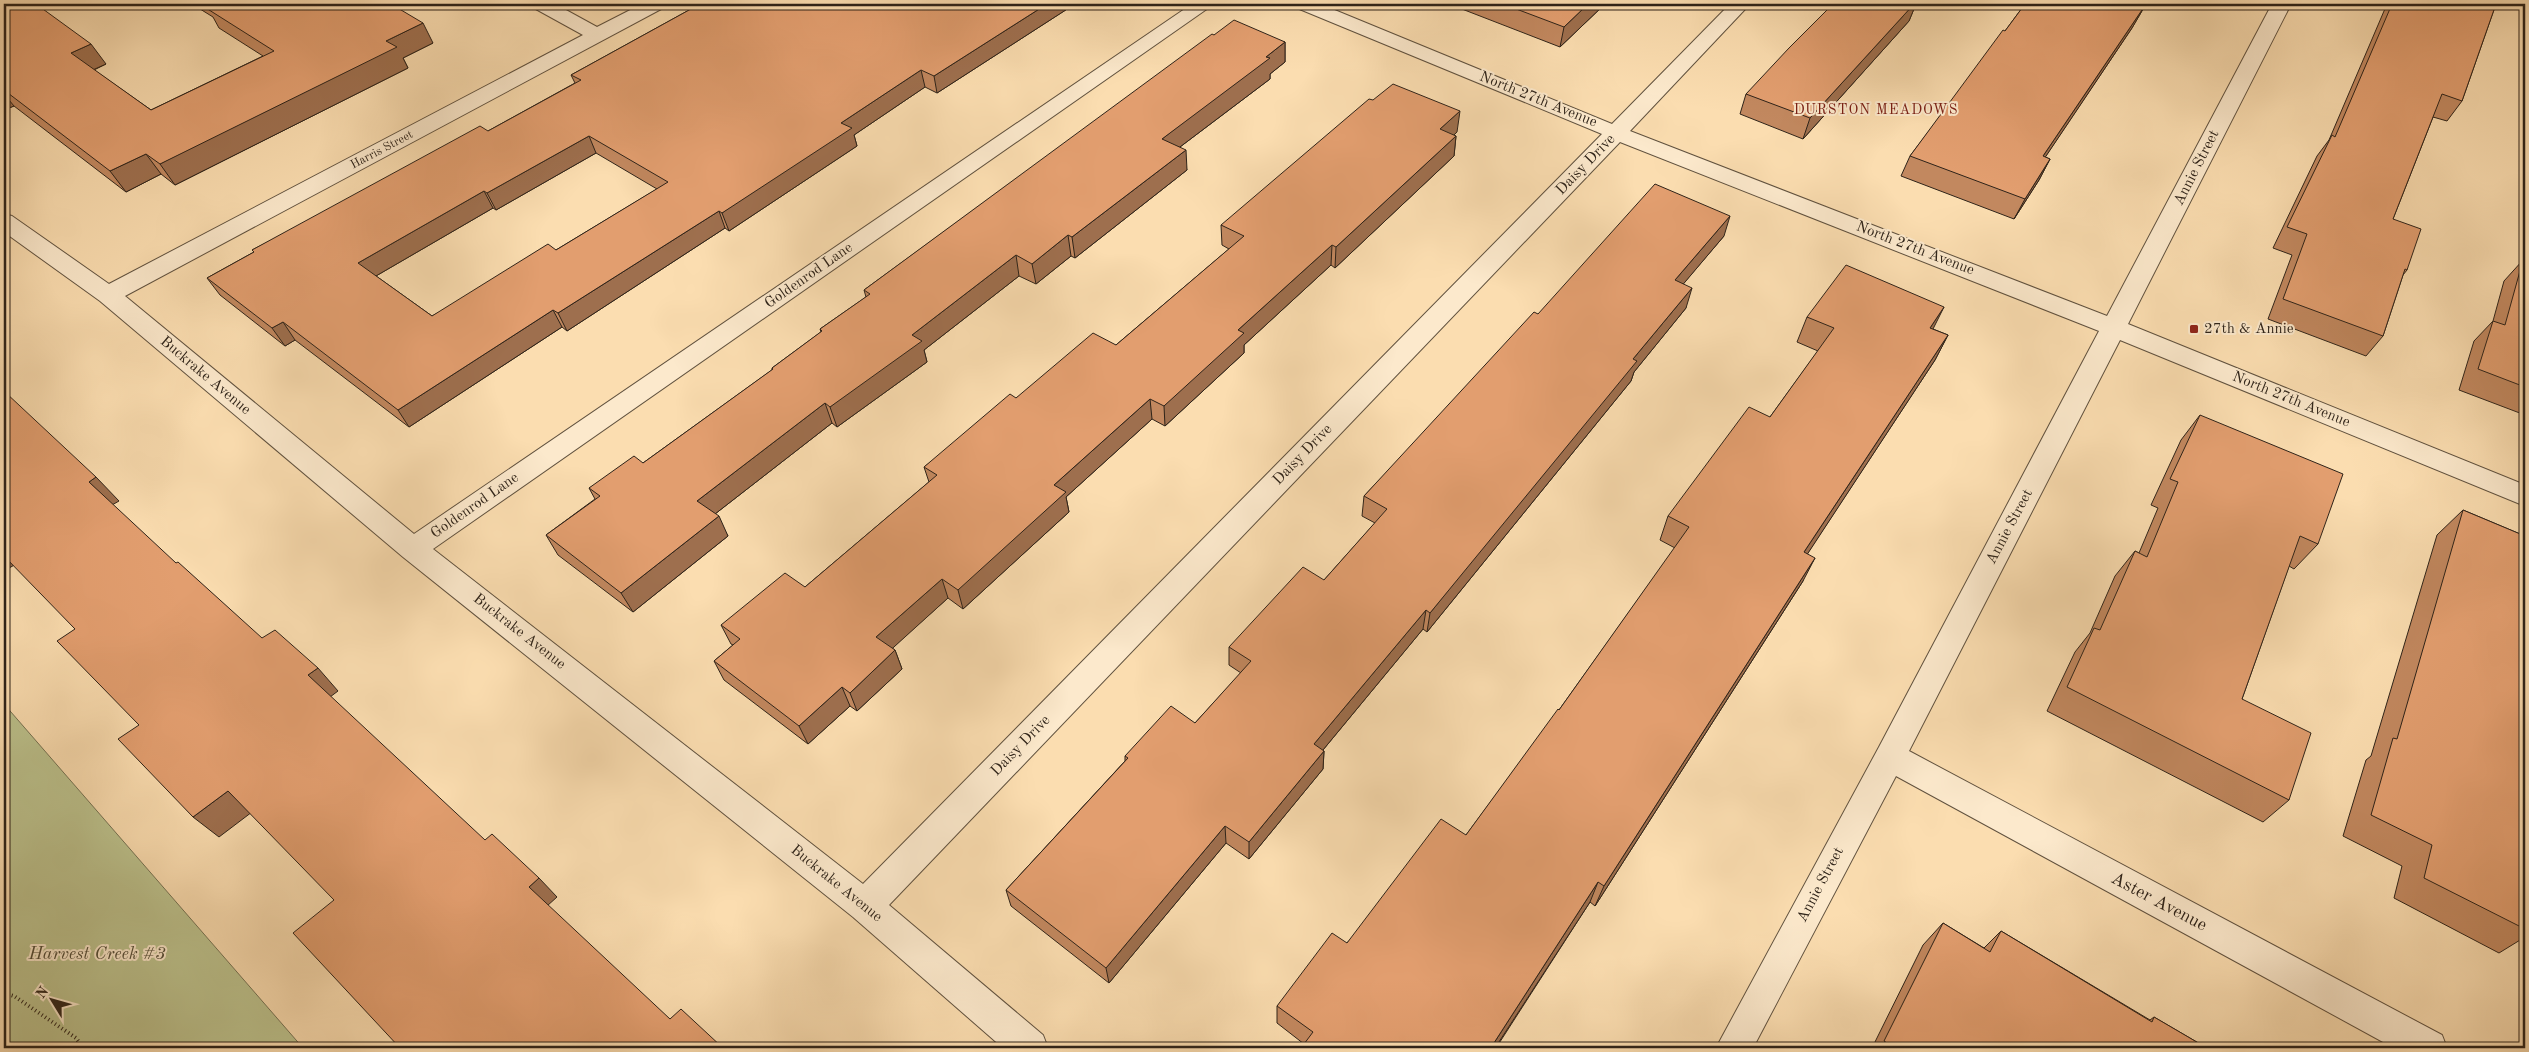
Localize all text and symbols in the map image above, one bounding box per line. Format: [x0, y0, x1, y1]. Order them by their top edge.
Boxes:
street label: North 27th Avenue [1477, 70, 1599, 130]
district label: DURSTON MEADOWS [1794, 103, 1958, 117]
street label: Annie Street [2172, 128, 2222, 208]
street label: Harris Street [349, 129, 415, 171]
street label: Daisy Drive [1554, 132, 1619, 198]
street label: North 27th Avenue [1854, 220, 1976, 279]
street label: Goldenrod Lane [762, 240, 856, 312]
place label: 27th & Annie [2204, 322, 2294, 337]
marker: 27th & Annie [2188, 323, 2200, 335]
street label: Buckrake Avenue [157, 334, 253, 418]
street label: North 27th Avenue [2230, 370, 2352, 430]
street label: Daisy Drive [1271, 422, 1336, 488]
street label: Goldenrod Lane [428, 470, 522, 542]
street label: Annie Street [1984, 487, 2036, 567]
street label: Buckrake Avenue [470, 591, 568, 673]
street label: Daisy Drive [989, 713, 1054, 779]
street label: Buckrake Avenue [787, 843, 885, 925]
street label: Annie Street [1795, 845, 1847, 925]
street label: Aster Avenue [2108, 869, 2210, 935]
park label: Harvest Creek #3 [27, 945, 166, 963]
north arrow [28, 974, 78, 1024]
text: N [34, 984, 51, 1001]

